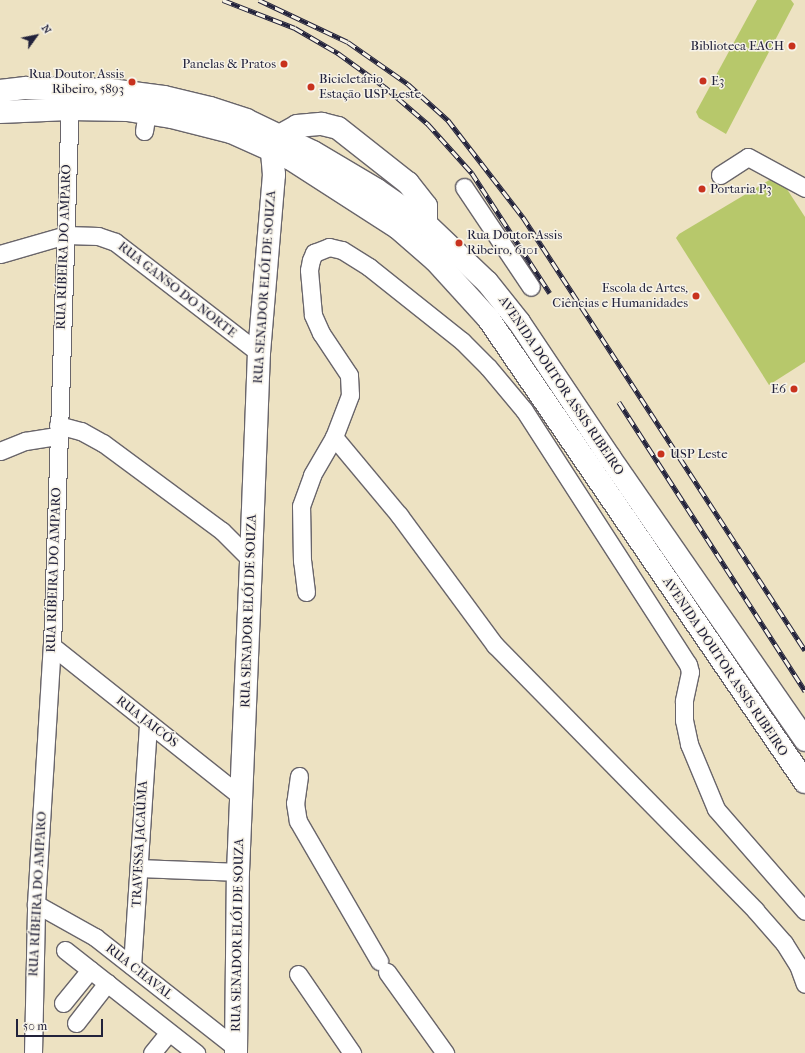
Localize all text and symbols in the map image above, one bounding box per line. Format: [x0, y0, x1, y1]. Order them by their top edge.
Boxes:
north arrow [16, 16, 56, 56]
text: N [39, 22, 54, 36]
place label: Biblioteca EACH [691, 38, 784, 54]
marker: Biblioteca EACH [787, 41, 797, 51]
place label: Panelas & Pratos [182, 56, 276, 72]
marker: Panelas & Pratos [279, 59, 289, 69]
place label: Rua Doutor Assis Ribeiro, 5893 [29, 67, 124, 98]
place label: Bicicletário Estação USP Leste [319, 72, 421, 103]
place label: E3 [711, 73, 724, 89]
marker: E3 [698, 76, 708, 86]
marker: Rua Doutor Assis Ribeiro, 5893 [127, 77, 137, 87]
marker: Bicicletário Estação USP Leste [306, 82, 316, 92]
street label: RUA RÍBEIRA DO AMPARO [53, 164, 75, 330]
place label: Portaria P3 [710, 181, 772, 197]
marker: Portaria P3 [697, 184, 707, 194]
street label: RUA SENADOR ELÓI DE SOUZA [250, 190, 280, 384]
place label: Rua Doutor Assis Ribeiro, 6101 [467, 228, 562, 259]
marker: Rua Doutor Assis Ribeiro, 6101 [454, 238, 464, 248]
street label: RUA GANSO DO NORTE [115, 239, 239, 341]
place label: Escola de Artes, Ciências e Humanidades [552, 281, 688, 312]
marker: Escola de Artes, Ciências e Humanidades [691, 291, 701, 301]
street label: AVENIDA DOUTOR ASSIS RIBEIRO [495, 293, 627, 479]
place label: E6 [771, 381, 786, 397]
marker: E6 [789, 384, 799, 394]
place label: USP Leste [670, 446, 728, 462]
marker: USP Leste [655, 448, 667, 460]
street label: RUA RÍBEIRA DO AMPARO [43, 487, 65, 653]
street label: RUA SENADOR ELÓI DE SOUZA [238, 514, 260, 708]
street label: AVENIDA DOUTOR ASSIS RIBEIRO [659, 574, 791, 760]
street label: RUA JAICÓS [113, 693, 181, 751]
street label: TRAVESSA JACAÚMA [129, 780, 151, 908]
street label: RUA RÍBEIRA DO AMPARO [26, 811, 50, 977]
street label: RUA SENADOR ELÓI DE SOUZA [229, 838, 247, 1032]
street label: RUA CHAVAL [102, 941, 176, 1003]
scale bar [18, 1011, 105, 1037]
text: 50 m [23, 1019, 47, 1033]

